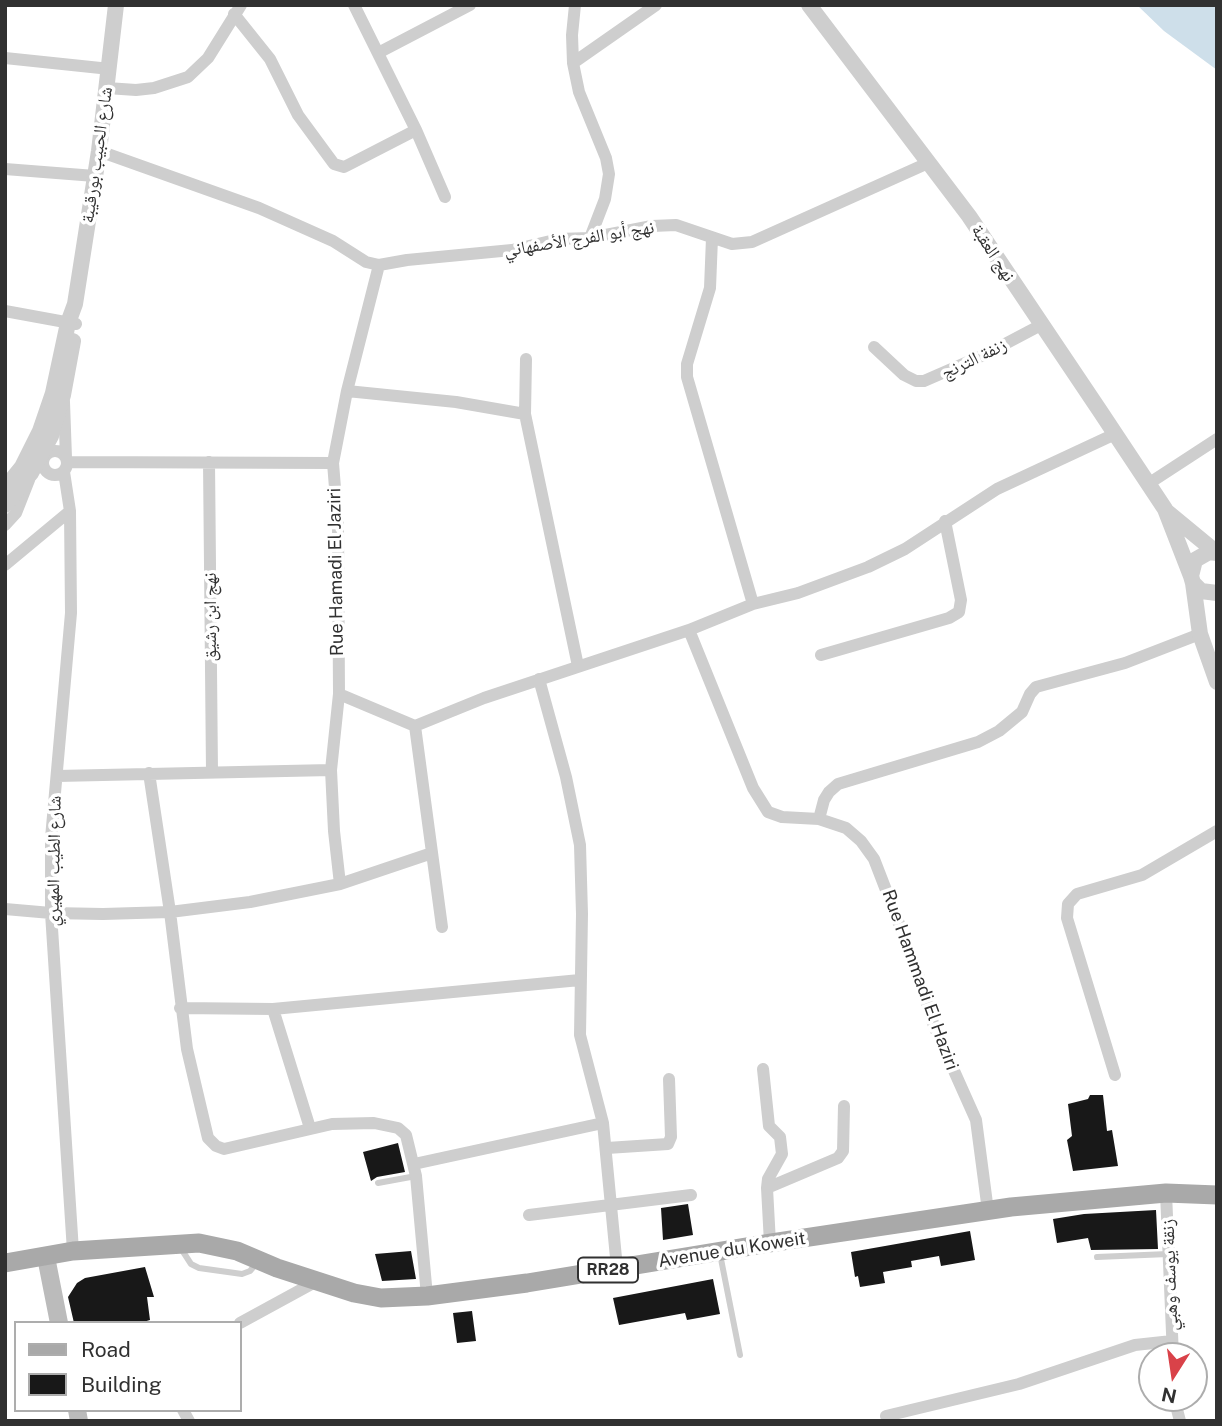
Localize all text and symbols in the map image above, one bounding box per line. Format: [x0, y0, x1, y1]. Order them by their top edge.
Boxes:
street label: شارع الحبيب بورقيبة [77, 86, 117, 224]
street label: نهج أبو الفرج الأصفهاني [502, 216, 656, 262]
street label: نهج العقبة [966, 220, 1020, 286]
street label: زنفة الترنج [938, 334, 1010, 384]
street label: Rue Hamadi El Jaziri [324, 488, 348, 656]
street label: نهج ابن رشيق [199, 572, 221, 662]
street label: شارع الطيب المهيري [42, 795, 66, 927]
street label: Rue Hammadi El Haziri [877, 887, 963, 1073]
street label: زنقة يوسف وهبي [1157, 1219, 1183, 1331]
street label: Avenue du Koweit [657, 1228, 807, 1272]
road number: RR28 [578, 1258, 638, 1282]
legend [14, 1321, 242, 1412]
text: Road [81, 1337, 131, 1362]
north arrow [1138, 1342, 1208, 1412]
text: Building [81, 1372, 162, 1397]
text: N [1160, 1383, 1179, 1408]

